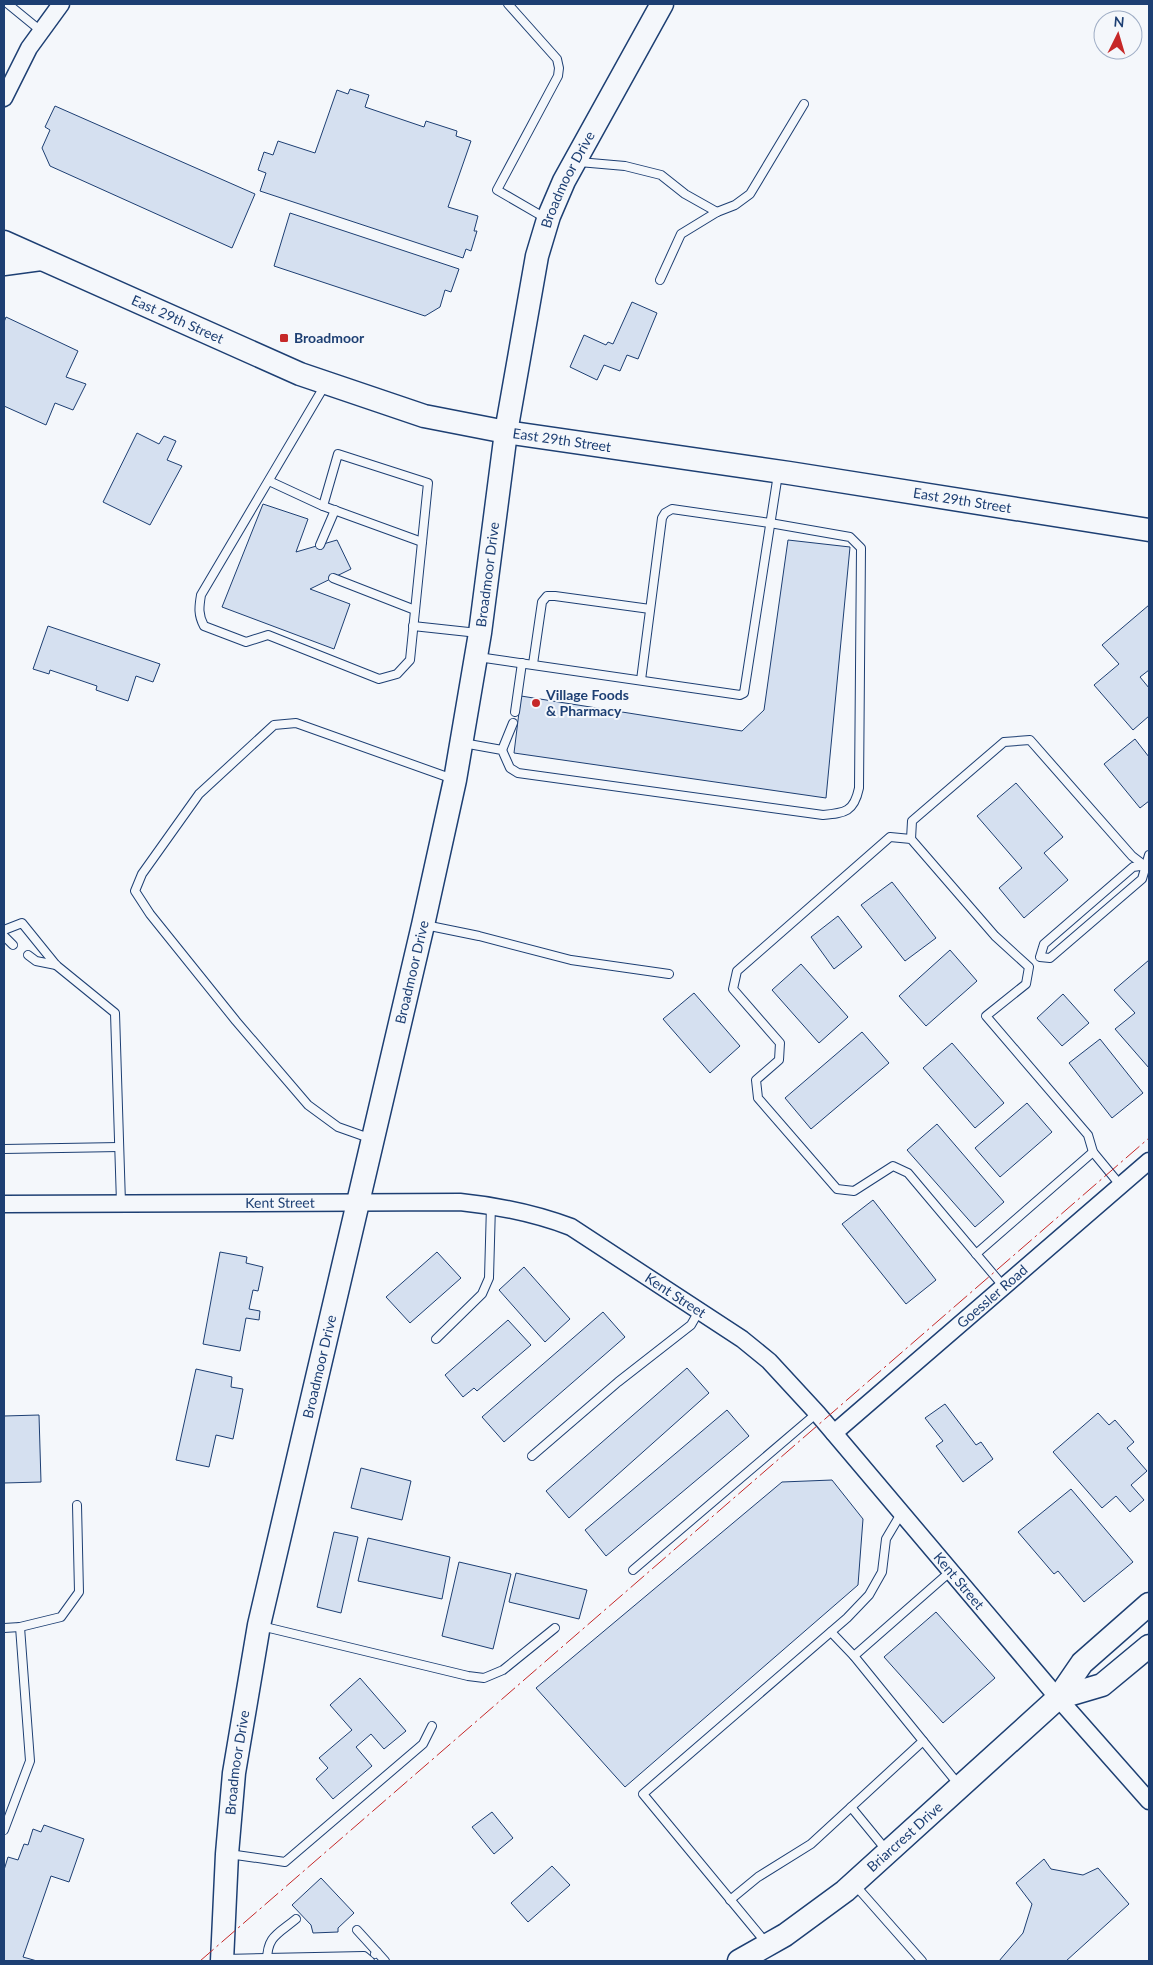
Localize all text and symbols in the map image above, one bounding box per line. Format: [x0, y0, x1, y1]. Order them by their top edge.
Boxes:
north arrow [1093, 10, 1143, 60]
text: N [1113, 13, 1125, 30]
street label: Broadmoor Drive [537, 128, 598, 230]
street label: East 29th Street [129, 291, 227, 347]
place label: Broadmoor [294, 329, 365, 346]
marker: Broadmoor [278, 332, 290, 344]
street label: East 29th Street [512, 424, 612, 455]
street label: East 29th Street [912, 484, 1013, 516]
street label: Broadmoor Drive [472, 521, 502, 628]
place label: Village Foods & Pharmacy [545, 686, 629, 719]
marker: Village Foods & Pharmacy [530, 697, 542, 709]
street label: Broadmoor Drive [391, 919, 432, 1025]
street label: Kent Street [245, 1194, 315, 1211]
street label: Goessler Road [953, 1261, 1031, 1331]
street label: Kent Street [642, 1269, 709, 1321]
street label: Broadmoor Drive [299, 1313, 339, 1420]
street label: Kent Street [930, 1549, 988, 1613]
street label: Broadmoor Drive [221, 1709, 252, 1816]
street label: Briarcrest Drive [863, 1798, 946, 1875]

